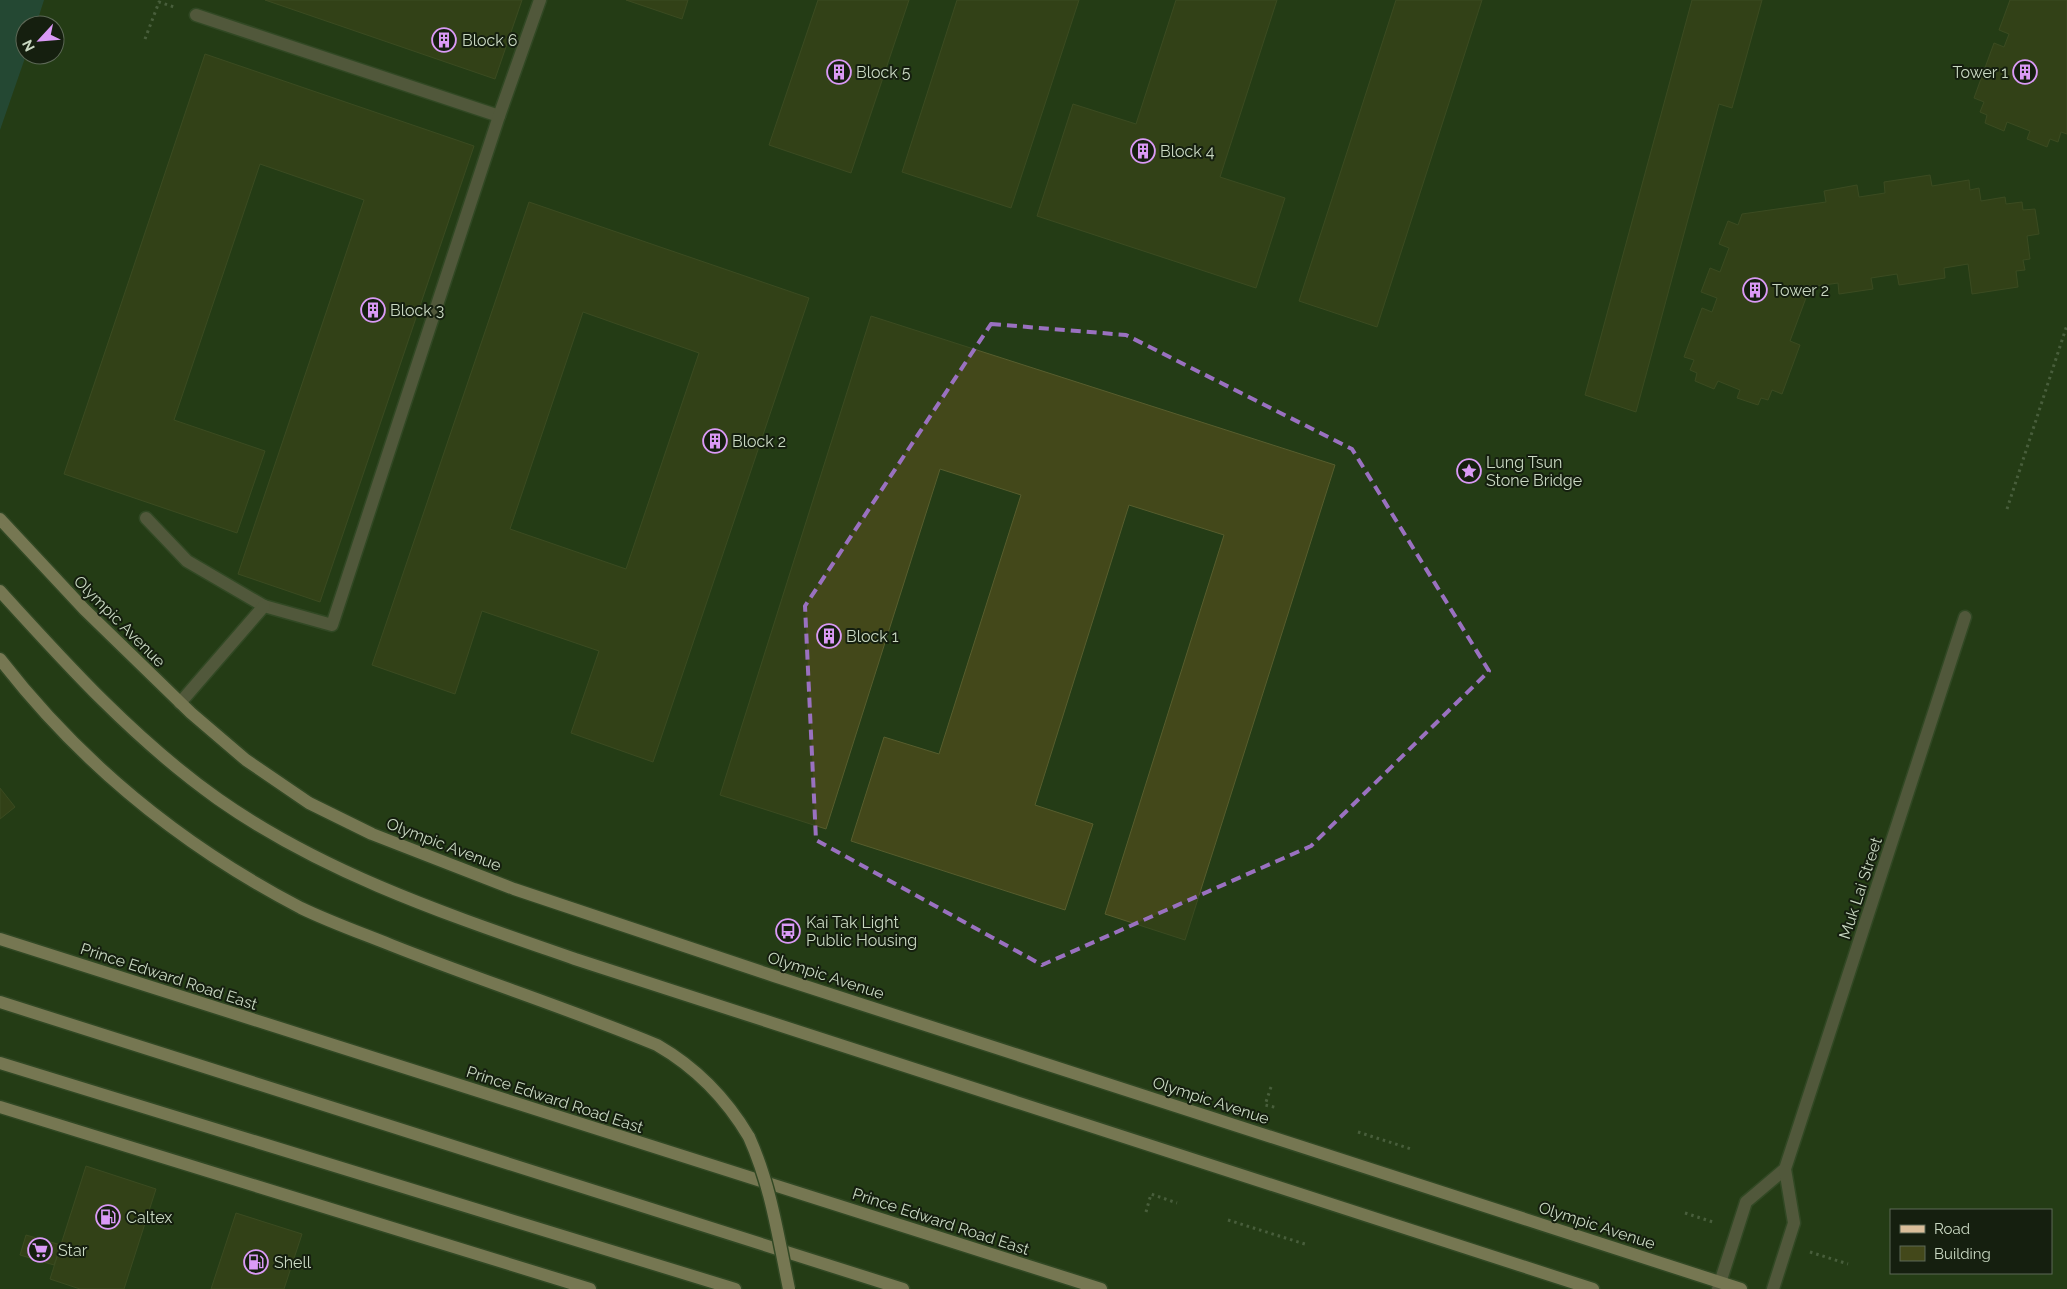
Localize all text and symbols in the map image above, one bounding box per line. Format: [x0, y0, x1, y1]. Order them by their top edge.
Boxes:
north arrow [15, 15, 65, 65]
building icon: Block 6 [431, 27, 457, 53]
place label: Block 6 [462, 31, 518, 50]
text: N [19, 37, 38, 54]
building icon: Block 5 [826, 59, 852, 85]
building icon: Tower 1 [2012, 59, 2038, 85]
place label: Block 5 [856, 63, 911, 82]
place label: Tower 1 [1953, 63, 2008, 82]
building icon: Block 4 [1130, 138, 1156, 164]
place label: Block 4 [1160, 142, 1215, 161]
building icon: Tower 2 [1742, 277, 1768, 303]
place label: Tower 2 [1772, 281, 1829, 300]
building icon: Block 3 [360, 297, 386, 323]
place label: Block 3 [390, 301, 444, 320]
building icon: Block 2 [702, 428, 728, 454]
place label: Block 2 [732, 432, 786, 451]
place label: Lung Tsun Stone Bridge [1486, 453, 1582, 490]
place icon: Lung Tsun Stone Bridge [1456, 458, 1482, 484]
street label: Olympic Avenue [70, 572, 169, 671]
building icon: Block 1 [816, 623, 842, 649]
place label: Block 1 [846, 627, 899, 646]
street label: Olympic Avenue [384, 814, 504, 875]
street label: Muk Lai Street [1835, 834, 1886, 942]
place label: Kai Tak Light Public Housing [806, 913, 917, 950]
bus stop icon: Kai Tak Light Public Housing [775, 918, 801, 944]
street label: Prince Edward Road East [78, 939, 260, 1014]
street label: Olympic Avenue [765, 948, 886, 1003]
street label: Prince Edward Road East [464, 1062, 646, 1137]
street label: Olympic Avenue [1150, 1073, 1271, 1128]
street label: Prince Edward Road East [850, 1184, 1032, 1259]
street label: Olympic Avenue [1536, 1198, 1657, 1253]
fuel station icon: Caltex [95, 1204, 121, 1230]
place label: Caltex [126, 1208, 172, 1227]
legend [1890, 1209, 2052, 1274]
text: Road [1934, 1220, 1970, 1238]
supermarket icon: Star [27, 1237, 53, 1263]
place label: Star [58, 1241, 88, 1260]
text: Building [1934, 1245, 1991, 1263]
fuel station icon: Shell [243, 1249, 269, 1275]
place label: Shell [274, 1253, 312, 1272]

